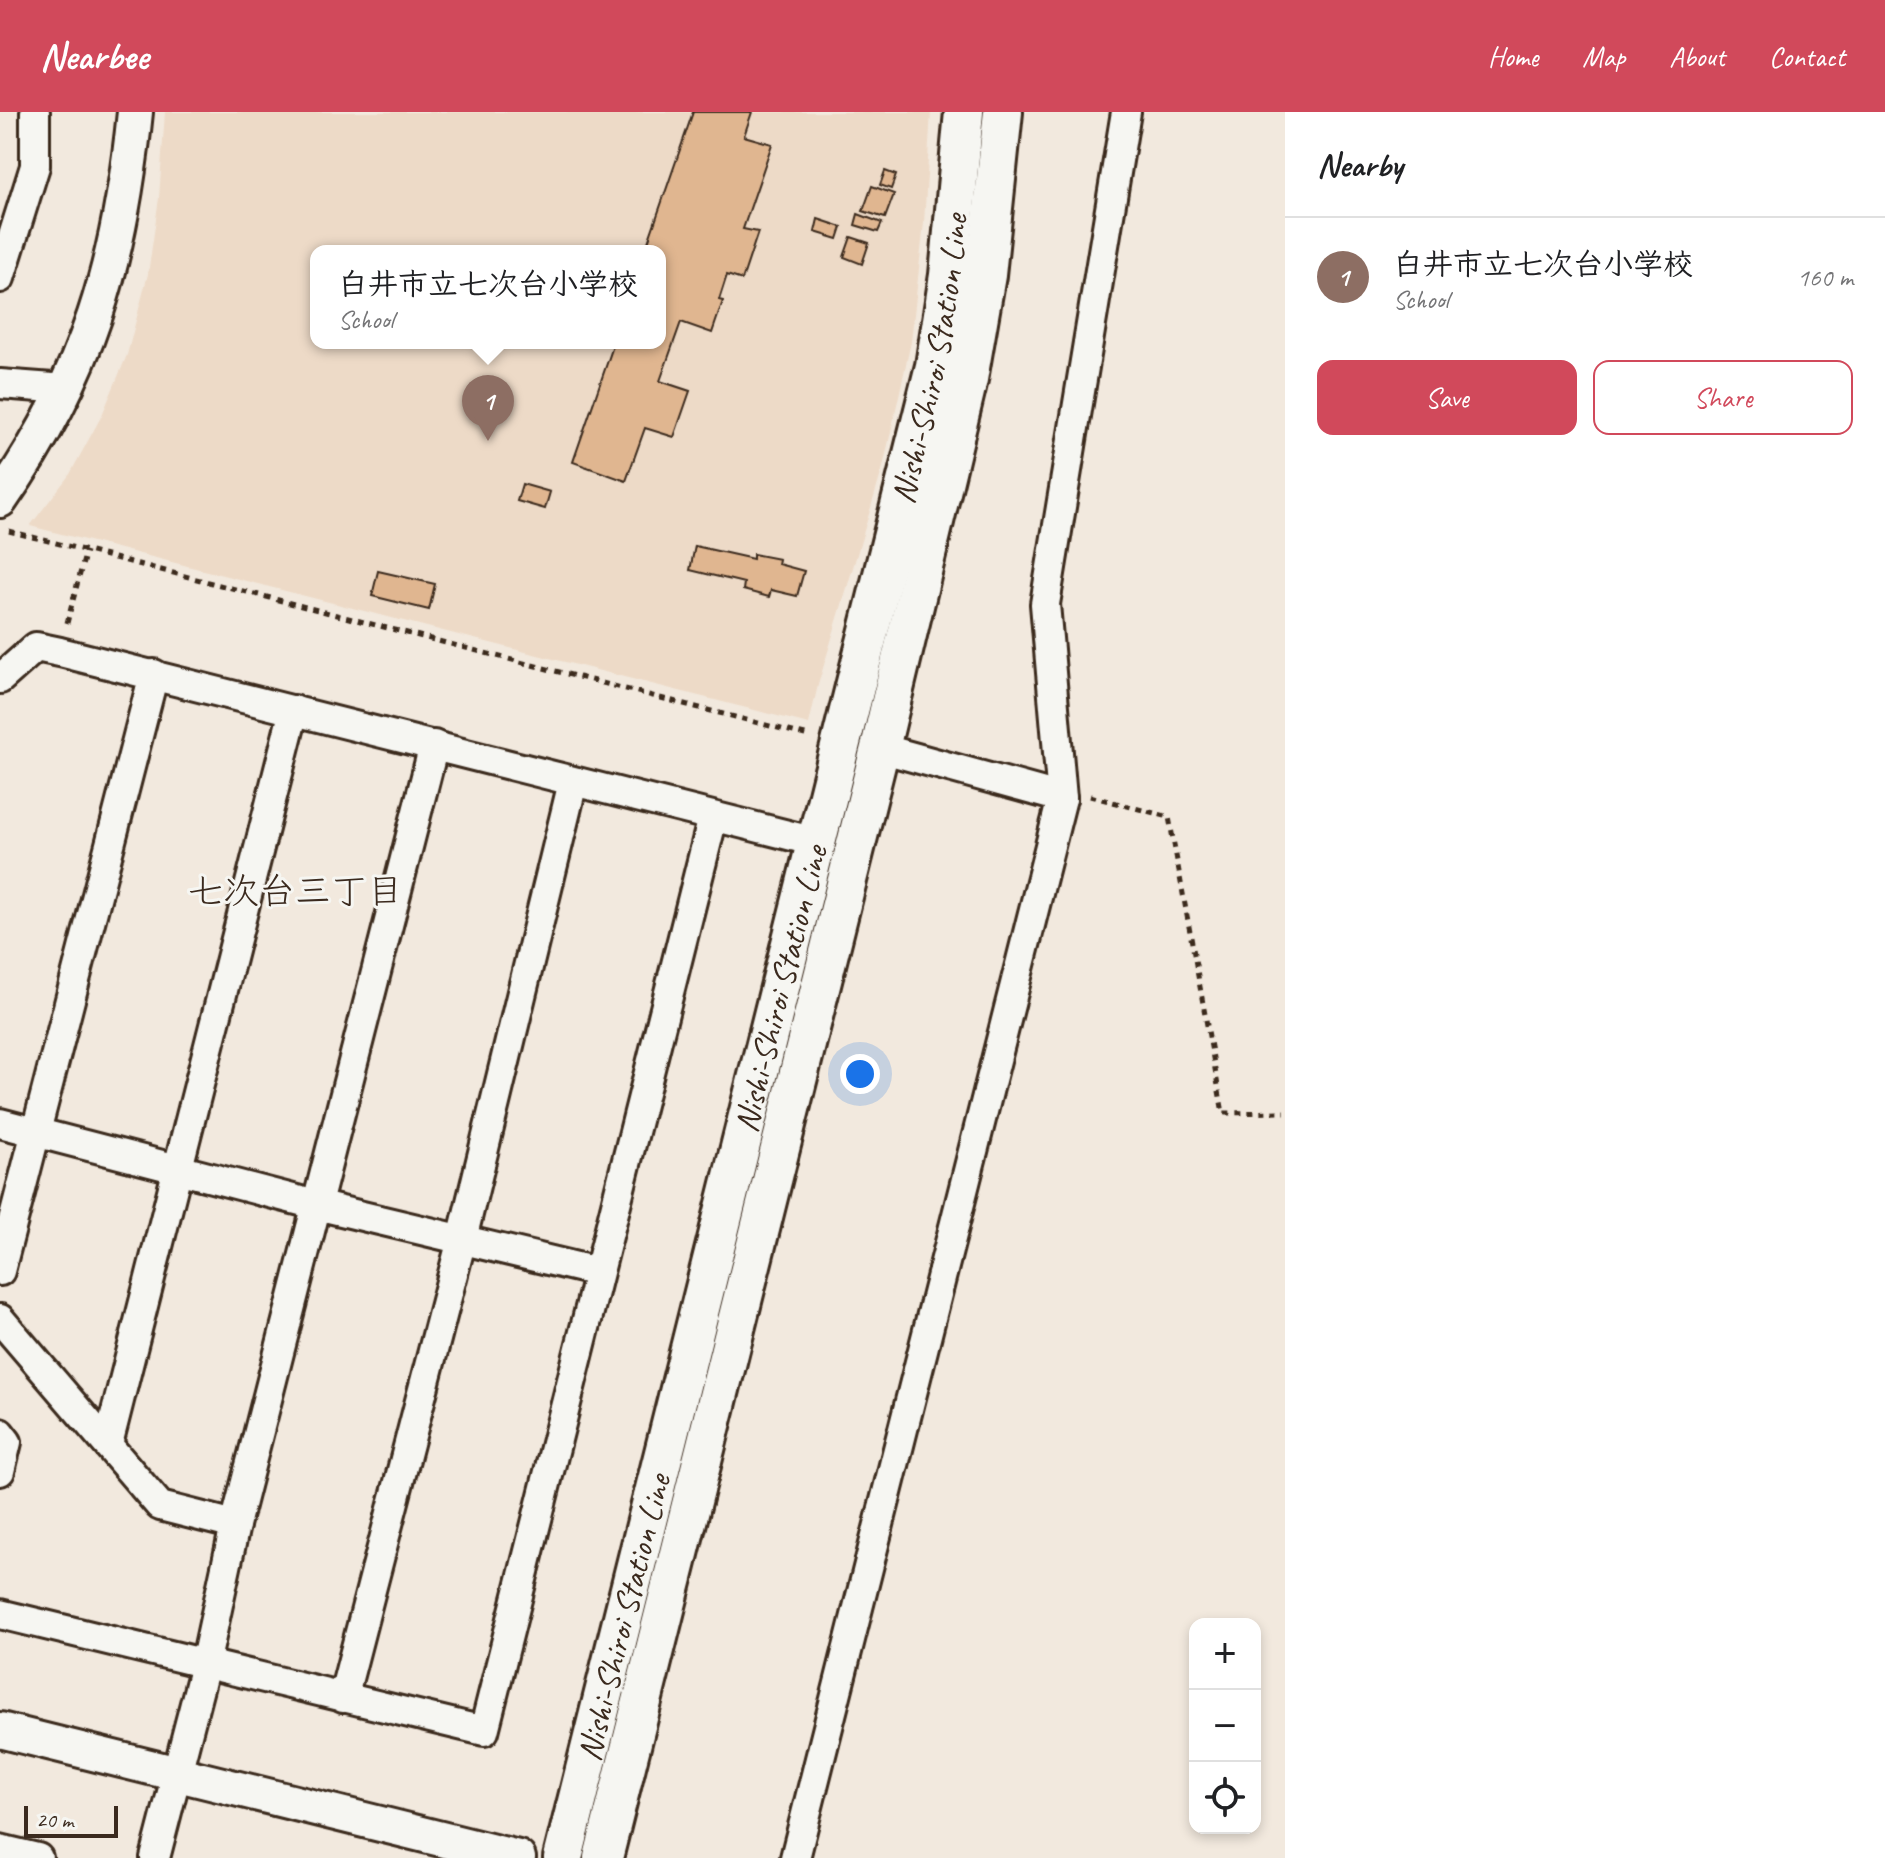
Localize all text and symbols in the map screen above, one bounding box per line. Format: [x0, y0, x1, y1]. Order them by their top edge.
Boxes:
text: Nearbee [40, 33, 148, 80]
text: Home [1488, 39, 1538, 74]
text: Map [1582, 39, 1625, 74]
text: About [1669, 39, 1725, 74]
text: Contact [1769, 39, 1845, 74]
text: Nearby [1317, 143, 1403, 186]
street label: Nishi-Shiroi Station Line [880, 210, 976, 507]
popup [310, 245, 666, 349]
text: 白井市立七次台小学校 [1393, 245, 1693, 283]
text: 1 [1337, 261, 1349, 294]
text: 160 m [1797, 261, 1853, 294]
text: 白井市立七次台小学校 [338, 265, 638, 303]
text: School [1393, 283, 1449, 316]
text: School [338, 303, 394, 336]
button: Save [1317, 360, 1577, 435]
button: Share [1593, 360, 1853, 435]
pin: 1 [462, 375, 514, 441]
street label: Nishi-Shiroi Station Line [723, 839, 837, 1136]
district label: 七次台三丁目 [187, 868, 403, 914]
your location [840, 1054, 880, 1094]
street label: Nishi-Shiroi Station Line [567, 1468, 680, 1765]
map controls [1189, 1618, 1261, 1834]
button: + [1189, 1618, 1261, 1690]
button: − [1189, 1690, 1261, 1762]
button: locate [1189, 1762, 1261, 1834]
scale bar [24, 1802, 118, 1838]
text: 20 m [36, 1806, 73, 1834]

